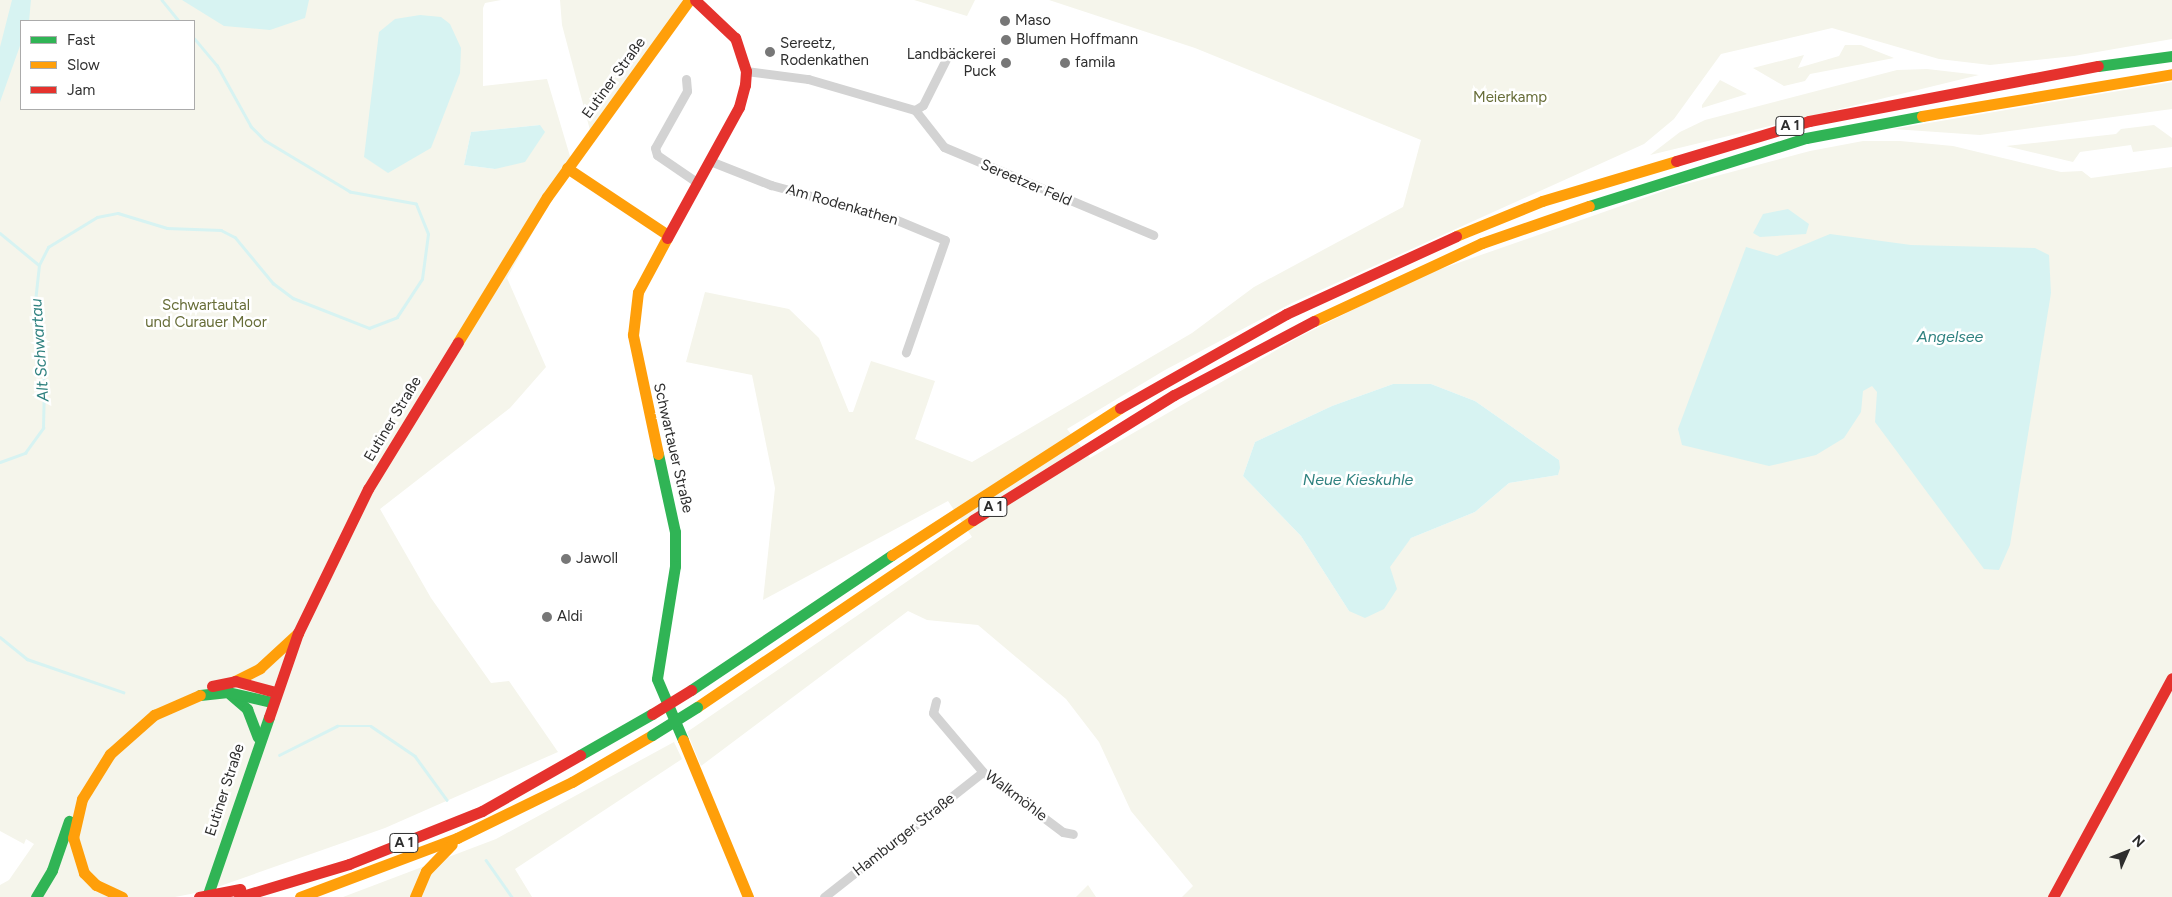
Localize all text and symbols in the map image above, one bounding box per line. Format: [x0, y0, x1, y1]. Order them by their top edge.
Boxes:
place label: Maso [1015, 12, 1051, 30]
marker: Maso [999, 15, 1011, 27]
legend [20, 20, 195, 110]
text: Fast [67, 31, 95, 49]
place label: Blumen Hoffmann [1016, 31, 1138, 49]
street label: Eutiner Straße [579, 34, 649, 122]
place label: Sereetz, Rodenkathen [780, 34, 869, 69]
marker: Blumen Hoffmann [1000, 34, 1012, 46]
place label: Landbäckerei Puck [907, 45, 996, 80]
marker: Sereetz, Rodenkathen [764, 46, 776, 58]
place label: famila [1075, 54, 1115, 72]
text: Slow [67, 56, 100, 74]
marker: Landbäckerei Puck [1000, 57, 1012, 69]
marker: famila [1059, 57, 1071, 69]
text: Jam [67, 81, 95, 99]
park label: Meierkamp [1473, 89, 1547, 107]
road number: A 1 [1775, 114, 1805, 138]
street label: Sereetzer Feld [978, 156, 1074, 210]
street label: Am Rodenkathen [784, 180, 900, 230]
park label: Schwartautal und Curauer Moor [145, 296, 267, 331]
water label: Alt Schwartau [27, 298, 53, 402]
water label: Angelsee [1917, 327, 1983, 347]
street label: Eutiner Straße [361, 373, 425, 465]
street label: Schwartauer Straße [649, 381, 697, 515]
water label: Neue Kieskuhle [1303, 470, 1413, 490]
road number: A 1 [978, 496, 1008, 518]
place label: Jawoll [576, 550, 618, 568]
marker: Jawoll [560, 553, 572, 565]
place label: Aldi [557, 608, 583, 626]
marker: Aldi [541, 611, 553, 623]
street label: Eutiner Straße [202, 742, 248, 838]
street label: Walkmöhle [981, 767, 1051, 825]
street label: Hamburger Straße [850, 790, 958, 880]
north arrow [2102, 827, 2152, 877]
road number: A 1 [389, 831, 419, 854]
text: N [2128, 831, 2148, 851]

